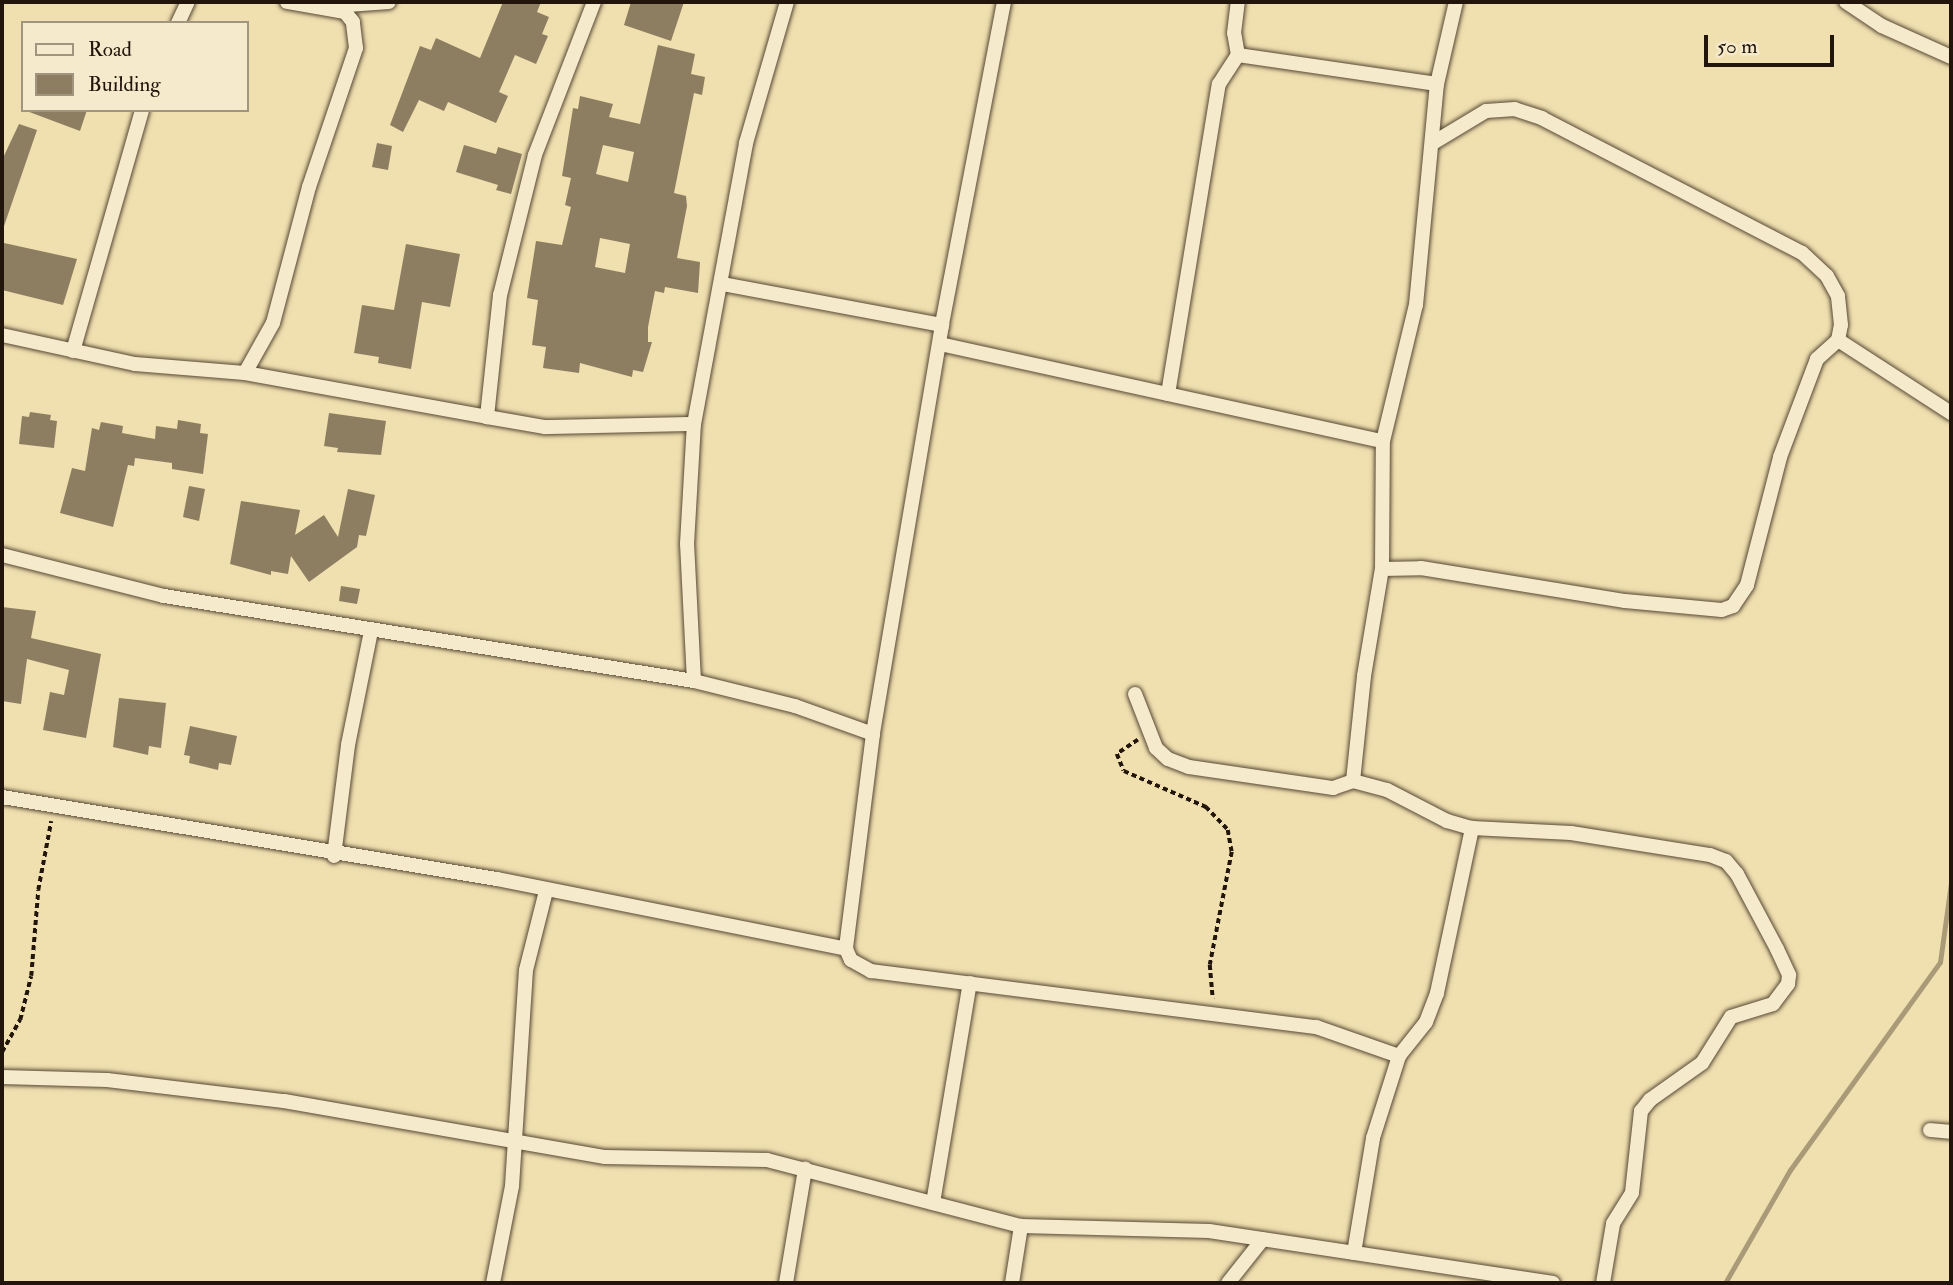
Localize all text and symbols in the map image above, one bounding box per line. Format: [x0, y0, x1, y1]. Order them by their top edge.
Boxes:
legend [21, 21, 248, 112]
scale bar [1708, 21, 1838, 65]
text: 50 m [1717, 33, 1758, 60]
text: Road [88, 36, 132, 63]
text: Building [88, 71, 161, 98]

